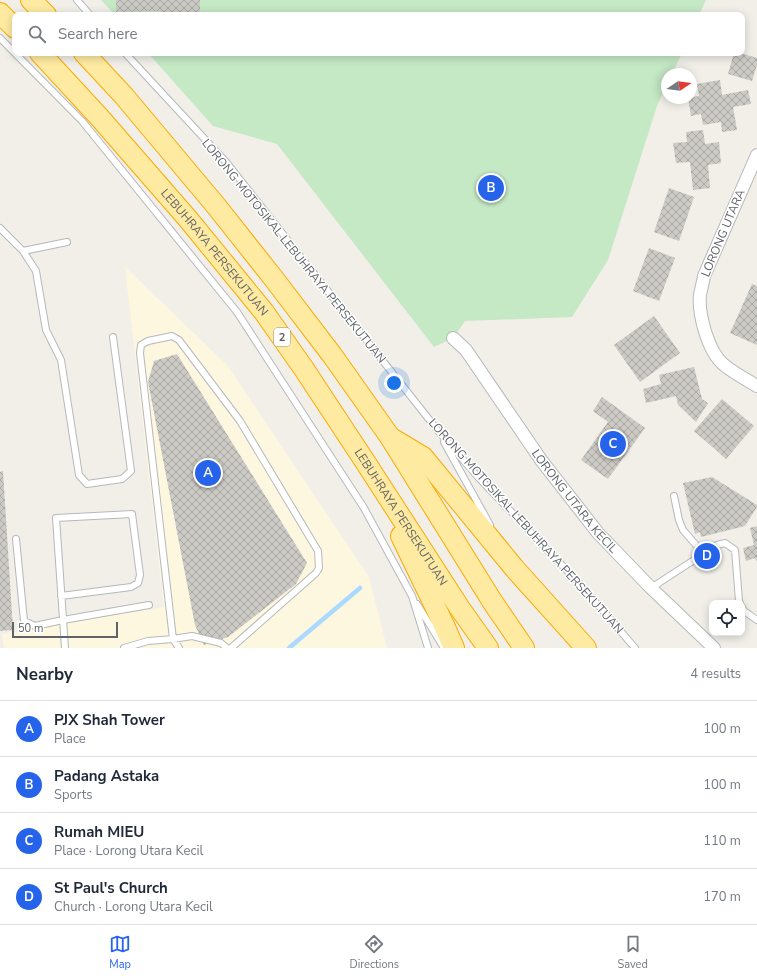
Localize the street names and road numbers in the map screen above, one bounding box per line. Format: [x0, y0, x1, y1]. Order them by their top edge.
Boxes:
street label: LORONG MOTOSIKAL LEBUHRAYA PERSEKUTUAN [199, 136, 389, 366]
street label: LEBUHRAYA PERSEKUTUAN [158, 186, 270, 320]
street label: LORONG UTARA [697, 187, 749, 279]
road number: 2 [274, 328, 290, 346]
street label: LORONG MOTOSIKAL LEBUHRAYA PERSEKUTUAN [425, 415, 627, 637]
street label: LEBUHRAYA PERSEKUTUAN [351, 445, 451, 589]
street label: LORONG UTARA KECIL [529, 445, 621, 555]

